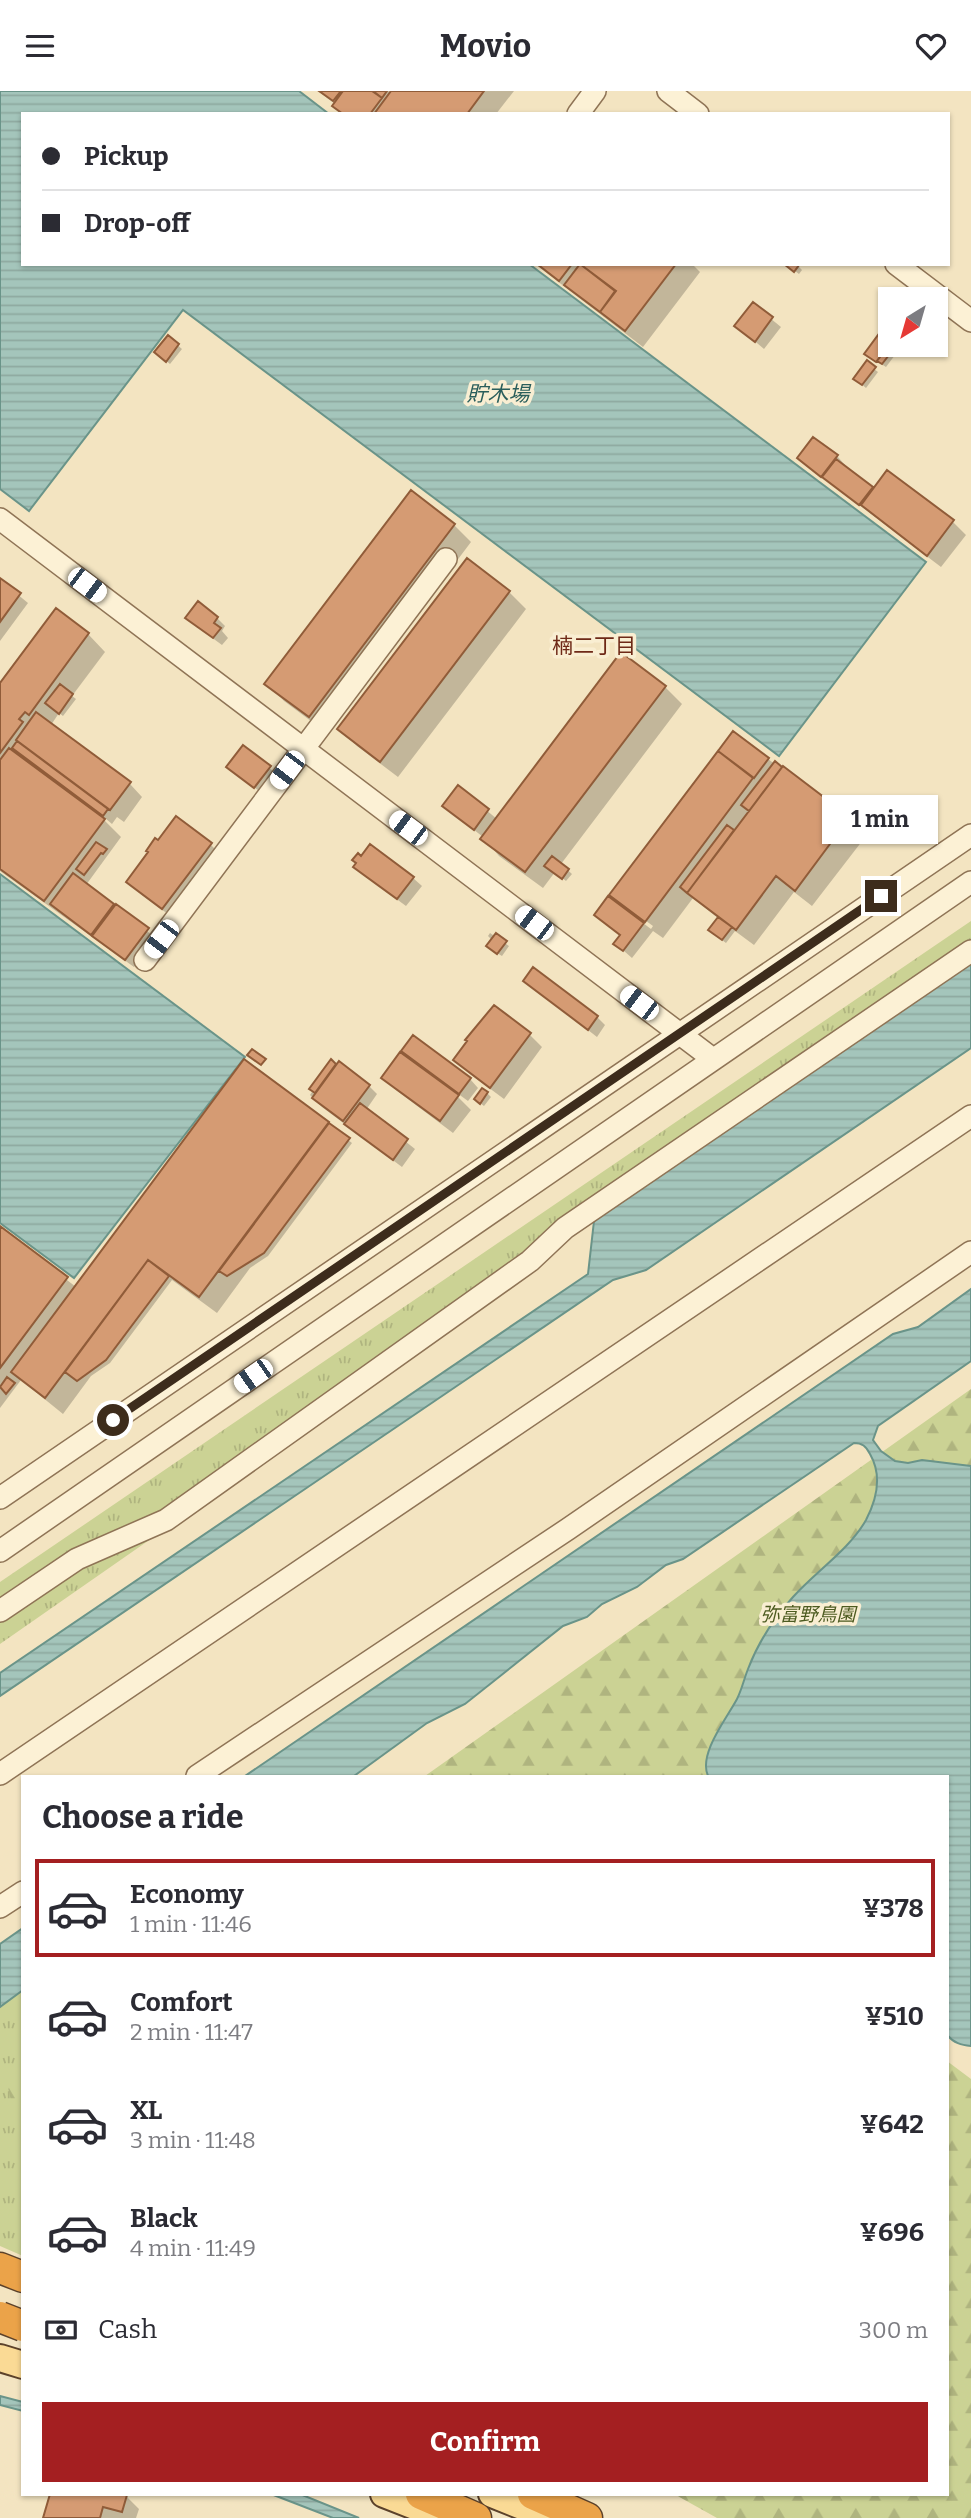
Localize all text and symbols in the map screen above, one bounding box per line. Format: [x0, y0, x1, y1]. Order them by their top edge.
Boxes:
icon: menu [21, 27, 59, 65]
text: Movio [440, 27, 531, 65]
icon: heart [912, 27, 950, 65]
text: Pickup [84, 141, 169, 172]
text: Drop-off [84, 208, 190, 239]
north arrow [878, 287, 948, 357]
map controls [878, 287, 948, 357]
water label: 貯木場 [467, 381, 531, 407]
car [64, 564, 111, 606]
district label: 楠二丁目 [552, 633, 636, 659]
car [266, 747, 309, 793]
callout: 1 min [823, 795, 939, 843]
text: 1 min [851, 805, 909, 833]
car [385, 807, 432, 849]
route end [865, 880, 897, 912]
car [511, 902, 558, 944]
car [140, 916, 183, 962]
car [616, 982, 663, 1024]
car [230, 1355, 277, 1397]
route start [97, 1404, 129, 1436]
park label: 弥富野鳥園 [760, 1603, 858, 1626]
text: Choose a ride [42, 1798, 243, 1836]
icon: car [46, 1877, 109, 1940]
text: Economy [130, 1879, 244, 1910]
text: ¥378 [862, 1893, 924, 1924]
text: 1 min · 11:46 [130, 1910, 252, 1938]
icon: car [46, 1985, 109, 2048]
text: Comfort [130, 1987, 233, 2018]
text: ¥510 [865, 2001, 924, 2032]
text: 2 min · 11:47 [130, 2018, 253, 2046]
icon: car [46, 2093, 109, 2156]
text: XL [130, 2095, 162, 2126]
text: ¥642 [860, 2109, 924, 2140]
text: 3 min · 11:48 [130, 2126, 256, 2154]
icon: car [46, 2201, 109, 2264]
text: Black [130, 2203, 198, 2234]
text: ¥696 [860, 2217, 924, 2248]
text: 4 min · 11:49 [130, 2234, 256, 2262]
icon: cash [42, 2311, 80, 2349]
text: Cash [98, 2314, 157, 2345]
text: 300 m [859, 2316, 928, 2344]
button: Confirm [42, 2402, 928, 2482]

